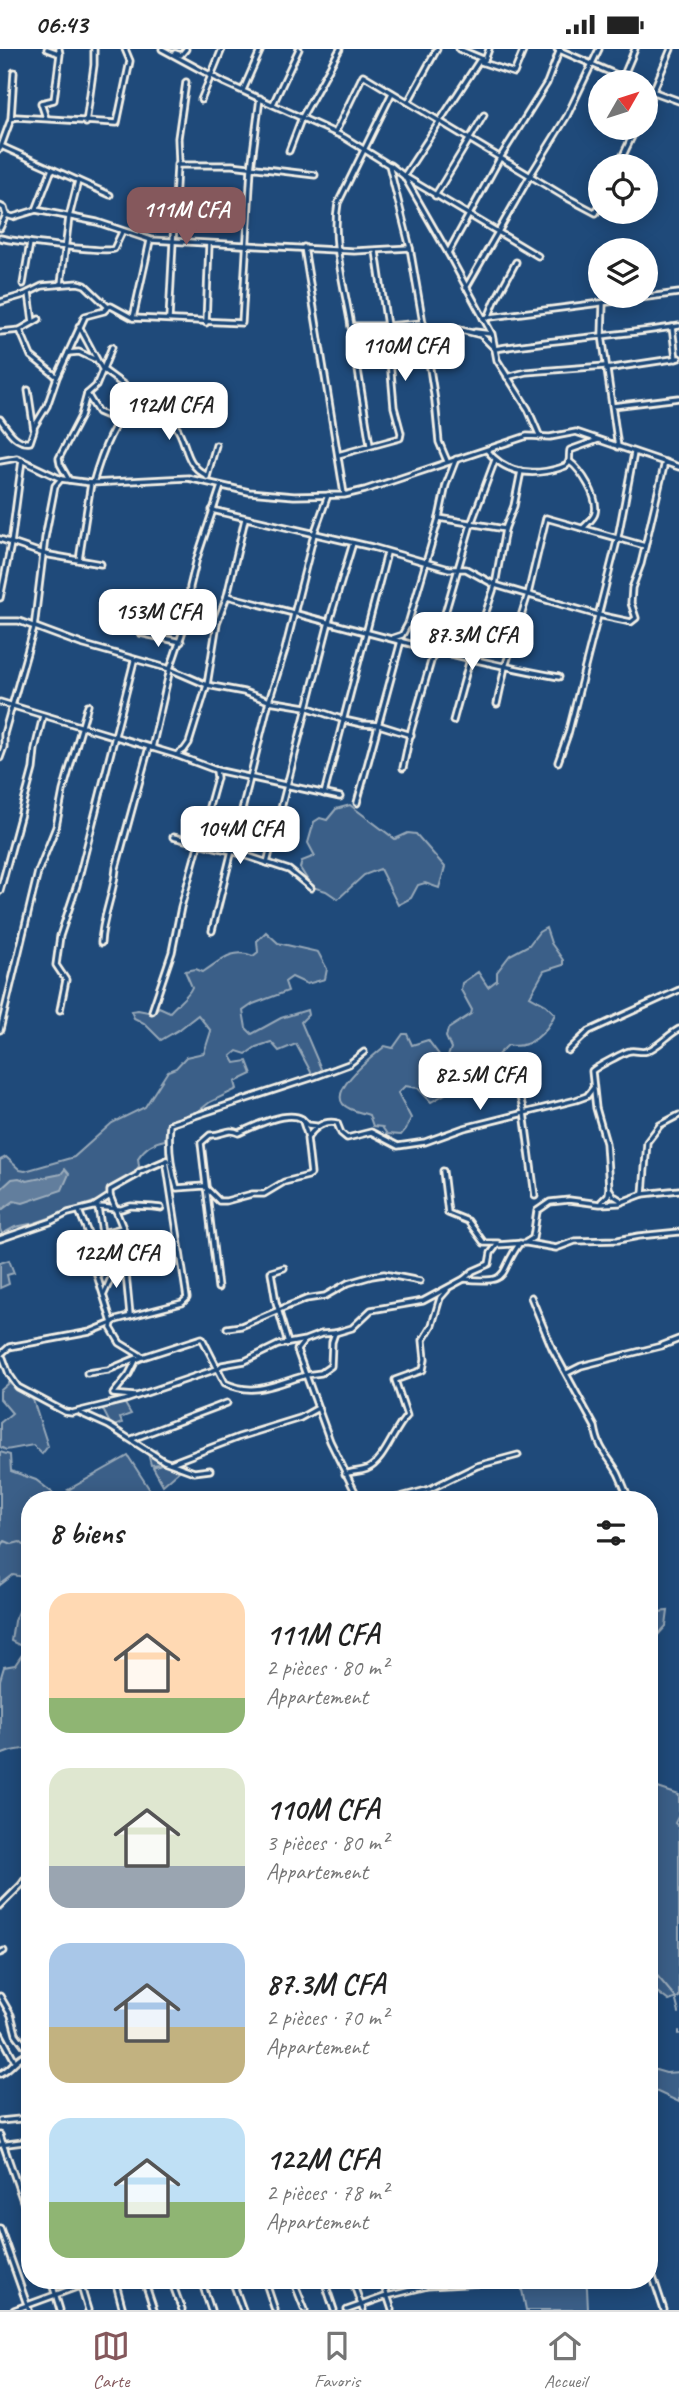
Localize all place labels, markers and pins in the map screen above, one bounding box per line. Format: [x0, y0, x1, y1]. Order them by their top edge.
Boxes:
pin: 111M CFA [114, 187, 258, 247]
pin: 110M CFA [333, 323, 477, 383]
pin: 192M CFA [97, 383, 241, 442]
pin: 153M CFA [86, 589, 230, 649]
pin: 87.3M CFA [392, 613, 552, 672]
pin: 104M CFA [168, 807, 312, 866]
pin: 82.5M CFA [400, 1053, 560, 1112]
pin: 122M CFA [44, 1231, 188, 1290]

